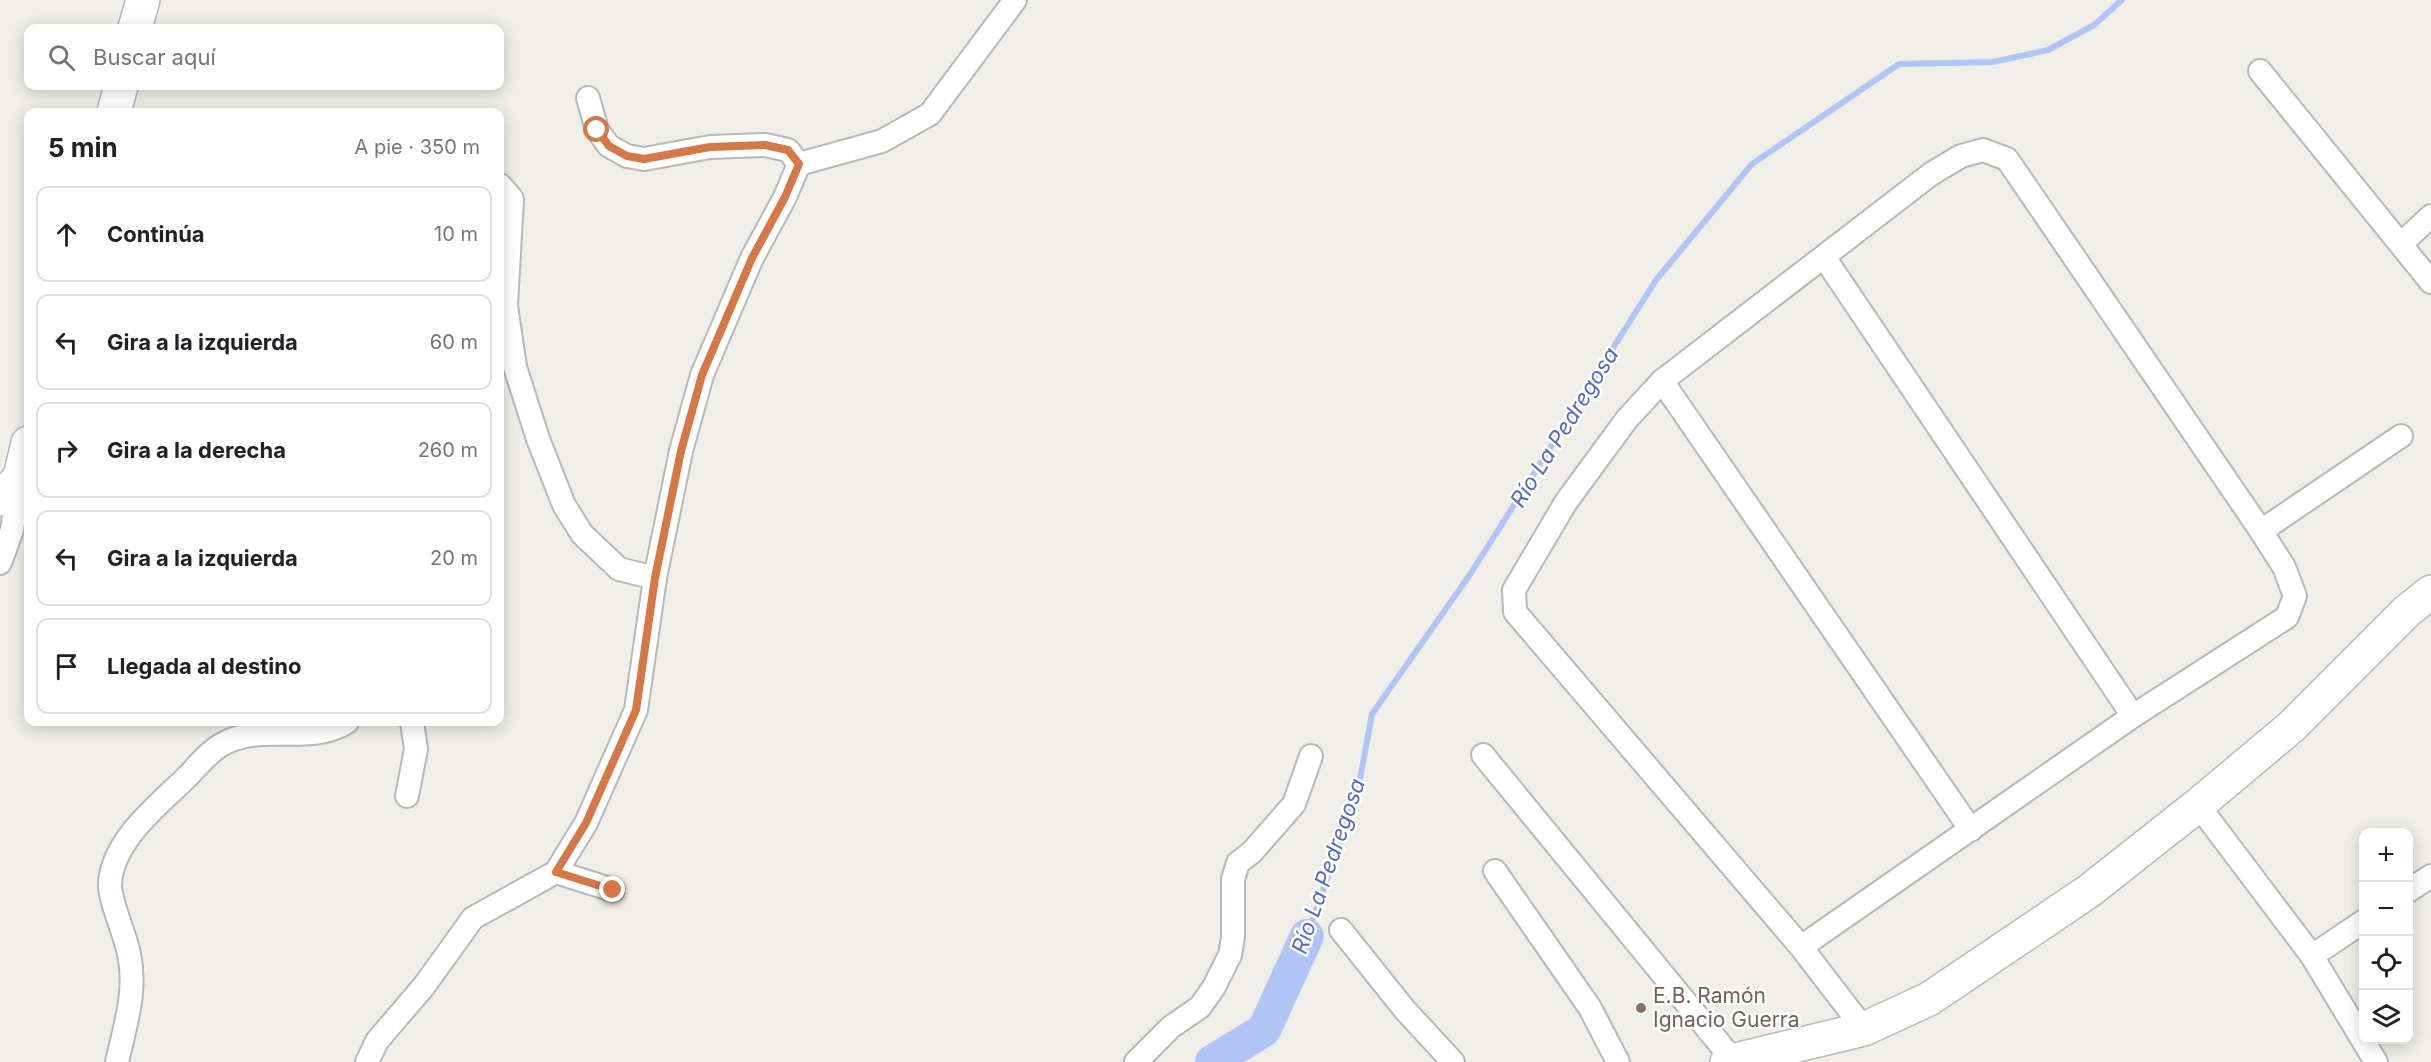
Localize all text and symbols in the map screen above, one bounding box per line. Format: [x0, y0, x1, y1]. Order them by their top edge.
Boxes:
search box [24, 24, 504, 90]
icon: search [45, 41, 78, 74]
text: Buscar aquí [93, 44, 216, 70]
route start [583, 116, 609, 142]
text: 5 min [48, 132, 118, 163]
text: A pie · 350 m [355, 135, 480, 159]
icon: ahead [50, 218, 83, 251]
text: Continúa [107, 221, 205, 247]
text: 10 m [434, 222, 478, 246]
icon: left [50, 326, 83, 359]
text: Gira a la izquierda [107, 329, 298, 355]
text: 60 m [430, 330, 478, 354]
water label: Río La Pedregosa [1504, 342, 1624, 512]
icon: right [50, 434, 83, 467]
text: Gira a la derecha [107, 437, 286, 463]
text: 260 m [418, 438, 478, 462]
icon: left [50, 542, 83, 575]
text: Gira a la izquierda [107, 545, 298, 571]
text: 20 m [430, 546, 478, 570]
icon: arrive [50, 650, 83, 683]
text: Llegada al destino [107, 653, 301, 679]
water label: Río La Pedregosa [1286, 775, 1370, 957]
map controls [2359, 828, 2413, 1044]
button: + [2359, 828, 2413, 882]
route end [599, 876, 625, 902]
button: − [2359, 882, 2413, 936]
button: locate [2359, 936, 2413, 990]
place label: E.B. Ramón Ignacio Guerra [1653, 983, 1800, 1032]
button: layers [2359, 990, 2413, 1044]
marker: E.B. Ramón Ignacio Guerra [1634, 1001, 1648, 1015]

